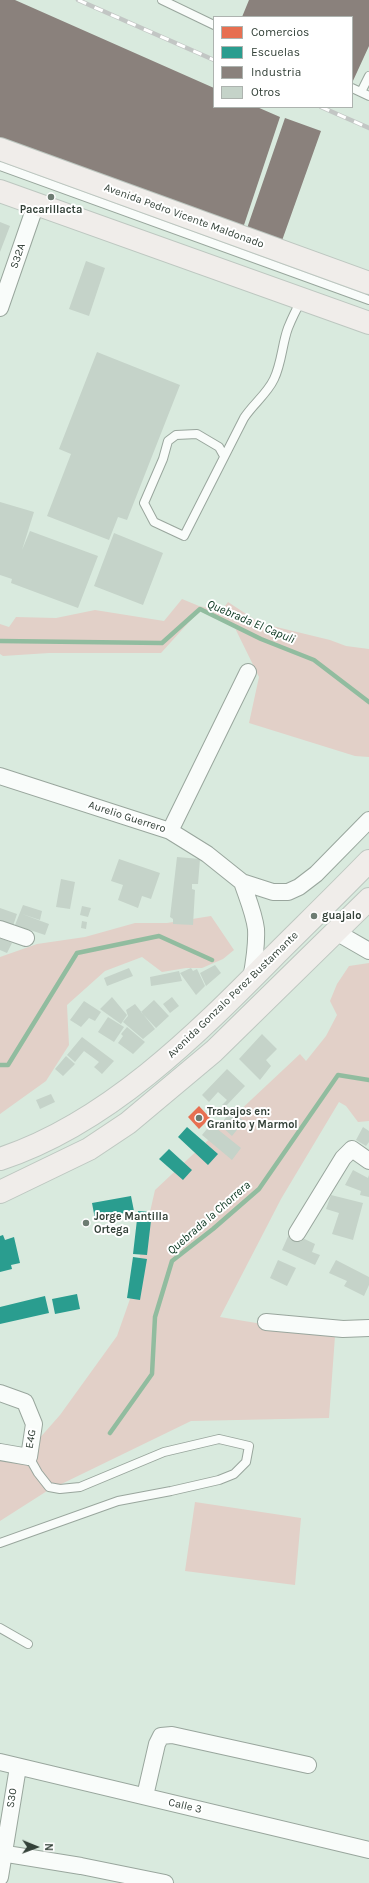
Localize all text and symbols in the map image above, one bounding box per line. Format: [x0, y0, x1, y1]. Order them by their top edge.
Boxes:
legend [213, 16, 353, 108]
text: Comercios [251, 25, 309, 39]
text: Escuelas [251, 45, 300, 59]
text: Industria [251, 65, 301, 79]
text: Otros [251, 85, 280, 99]
street label: Avenida Pedro Vicente Maldonado [102, 181, 266, 251]
marker: Pacarillacta [46, 192, 56, 202]
place label: Pacarillacta [20, 203, 82, 217]
street label: S32A [8, 242, 28, 270]
water label: Quebrada El Capuli [205, 597, 297, 647]
street label: Aurelio Guerrero [87, 798, 167, 836]
place label: guajalo [322, 909, 361, 923]
marker: guajalo [309, 911, 319, 921]
street label: Avenida Gonzalo Perez Bustamante [165, 929, 301, 1061]
place label: Trabajos en: Granito y Marmol [207, 1105, 298, 1131]
marker: Trabajos en: Granito y Marmol [194, 1113, 204, 1123]
water label: Quebrada la Chorrera [165, 1178, 253, 1258]
place label: Jorge Mantilla Ortega [94, 1210, 168, 1236]
marker: Jorge Mantilla Ortega [81, 1218, 91, 1228]
street label: E4G [23, 1428, 39, 1450]
street label: S30 [4, 1787, 20, 1809]
street label: Calle 3 [167, 1796, 203, 1816]
north arrow [16, 1827, 56, 1867]
text: N [42, 1843, 55, 1851]

